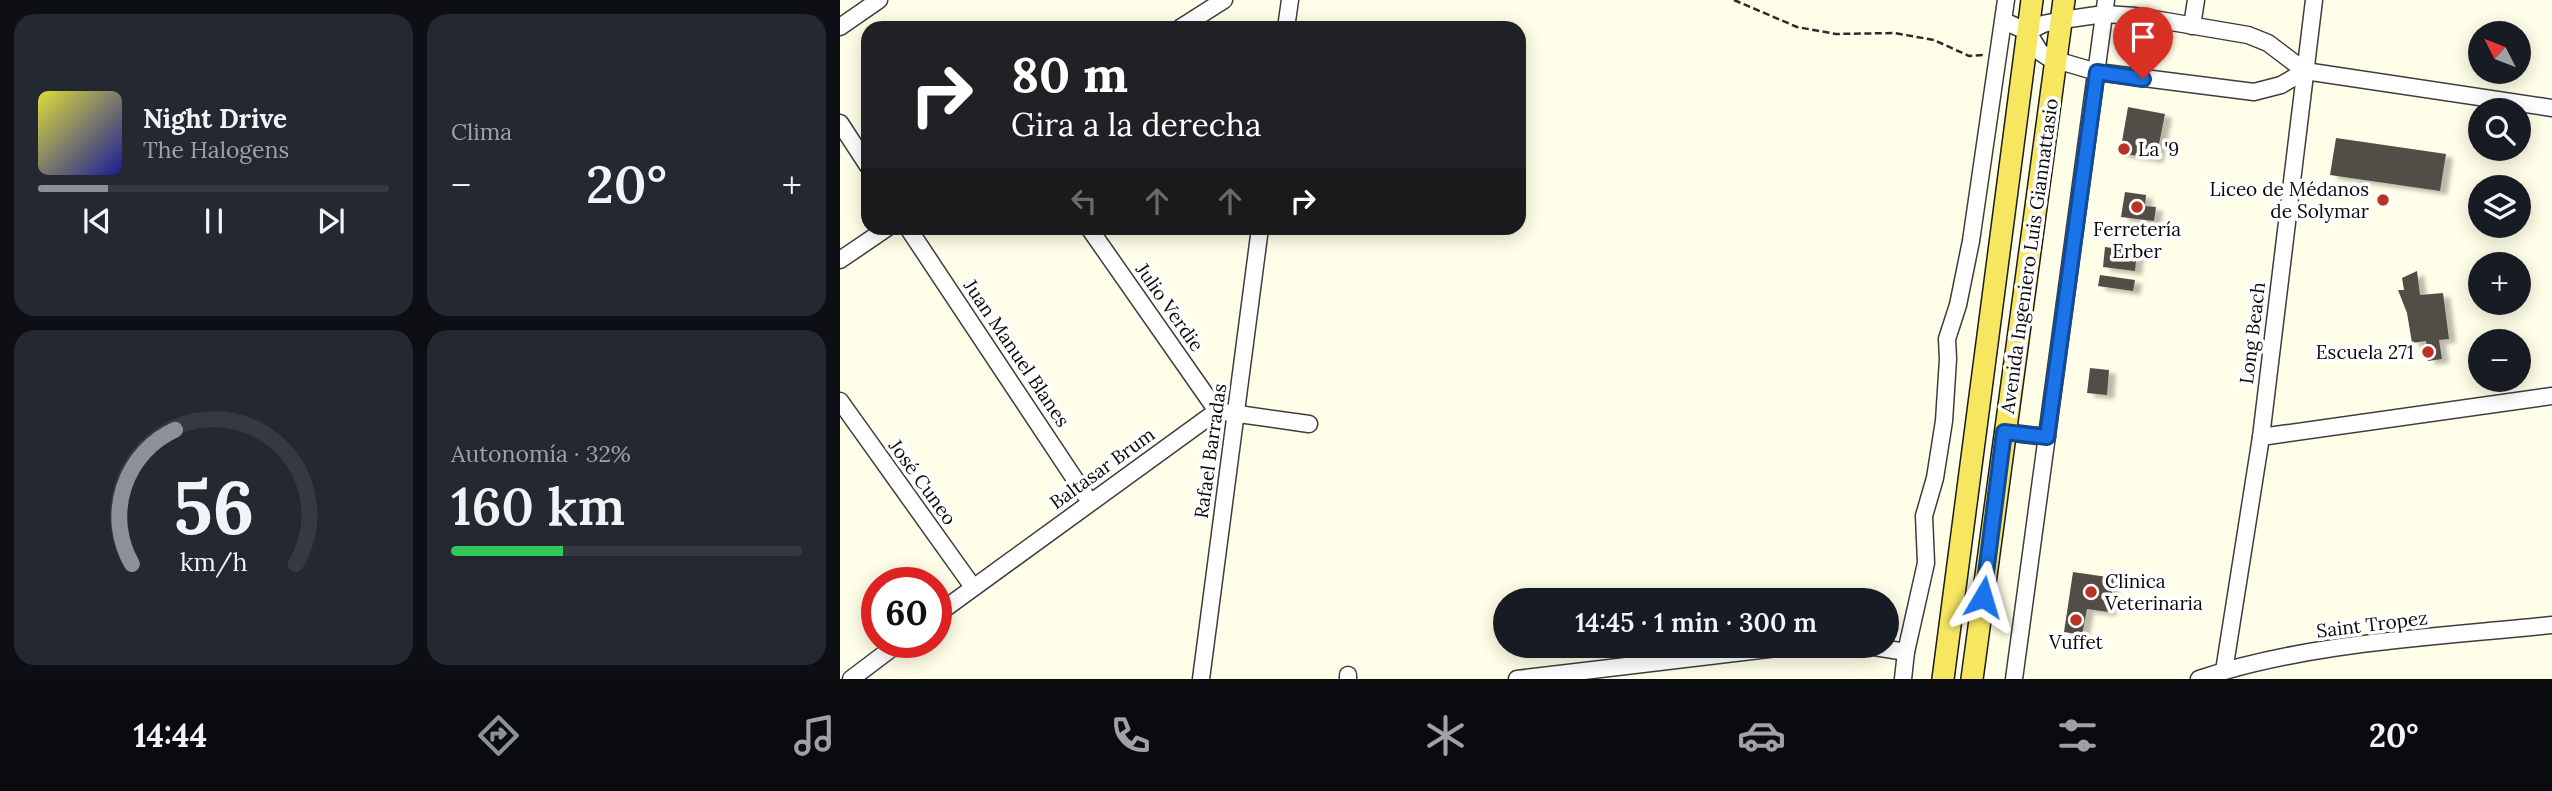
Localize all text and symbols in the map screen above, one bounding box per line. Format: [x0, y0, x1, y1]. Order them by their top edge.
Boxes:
pin [2113, 7, 2173, 79]
icon: arrive [2124, 18, 2162, 56]
north arrow [2468, 21, 2530, 84]
map controls [2468, 21, 2531, 392]
text: 80 m [1011, 43, 1128, 105]
icon: right [896, 49, 987, 140]
street label: Avenida Ingeniero Luis Giannattasio [1995, 97, 2063, 416]
button: search [2468, 98, 2531, 161]
text: Night Drive [143, 102, 287, 135]
text: Gira a la derecha [1011, 104, 1261, 145]
text: Clima [451, 117, 512, 146]
text: The Halogens [143, 135, 289, 164]
place label: La '9 [2138, 137, 2179, 161]
marker: La '9 [2116, 141, 2132, 157]
text: 20° [586, 151, 667, 217]
text: − [451, 161, 471, 209]
text: + [782, 161, 802, 209]
button: layers [2468, 175, 2531, 238]
place label: Liceo de Médanos de Solymar [2210, 177, 2370, 223]
icon: left [1065, 182, 1103, 220]
icon: ahead [1138, 182, 1176, 220]
icon: ahead [1211, 182, 1249, 220]
icon: right [1284, 182, 1322, 220]
marker: Liceo de Médanos de Solymar [2375, 192, 2391, 208]
marker: Ferretería Erber [2129, 199, 2145, 215]
icon: previous [78, 202, 116, 240]
icon: pause [195, 202, 233, 240]
icon: next [312, 202, 350, 240]
place label: Ferretería Erber [2093, 217, 2181, 263]
button: + [2468, 252, 2531, 315]
street label: Julio Verdie [1130, 257, 1209, 356]
street label: Juan Manuel Blanes [958, 274, 1075, 431]
street label: Long Beach [2234, 281, 2270, 385]
button: − [2468, 329, 2531, 392]
place label: Escuela 271 [2316, 340, 2414, 364]
marker: Escuela 271 [2420, 344, 2436, 360]
street label: Rafael Barradas [1189, 382, 1231, 520]
street label: Baltasar Brum [1045, 422, 1159, 514]
street label: José Cuneo [883, 434, 962, 529]
text: Autonomía · 32% [451, 439, 631, 468]
text: 56 [173, 461, 254, 554]
text: 160 km [451, 473, 625, 539]
text: km/h [180, 545, 247, 577]
position arrow [1946, 560, 2020, 634]
speed limit sign: 60 [861, 567, 952, 658]
place label: Clinica Veterinaria [2104, 569, 2203, 615]
marker: Clinica Veterinaria [2083, 584, 2099, 600]
street label: Saint Tropez [2315, 605, 2429, 643]
text: 14:45 · 1 min · 300 m [1575, 606, 1817, 639]
marker: Vuffet [2068, 612, 2084, 628]
place label: Vuffet [2048, 630, 2104, 654]
icon: directions [474, 711, 523, 760]
icon: music [790, 711, 839, 760]
icon: phone [1106, 711, 1155, 760]
icon: climate [1421, 711, 1470, 760]
icon: car [1737, 711, 1786, 760]
icon: filters [2053, 711, 2102, 760]
text: 14:44 [133, 715, 207, 756]
text: 20° [2369, 715, 2419, 756]

